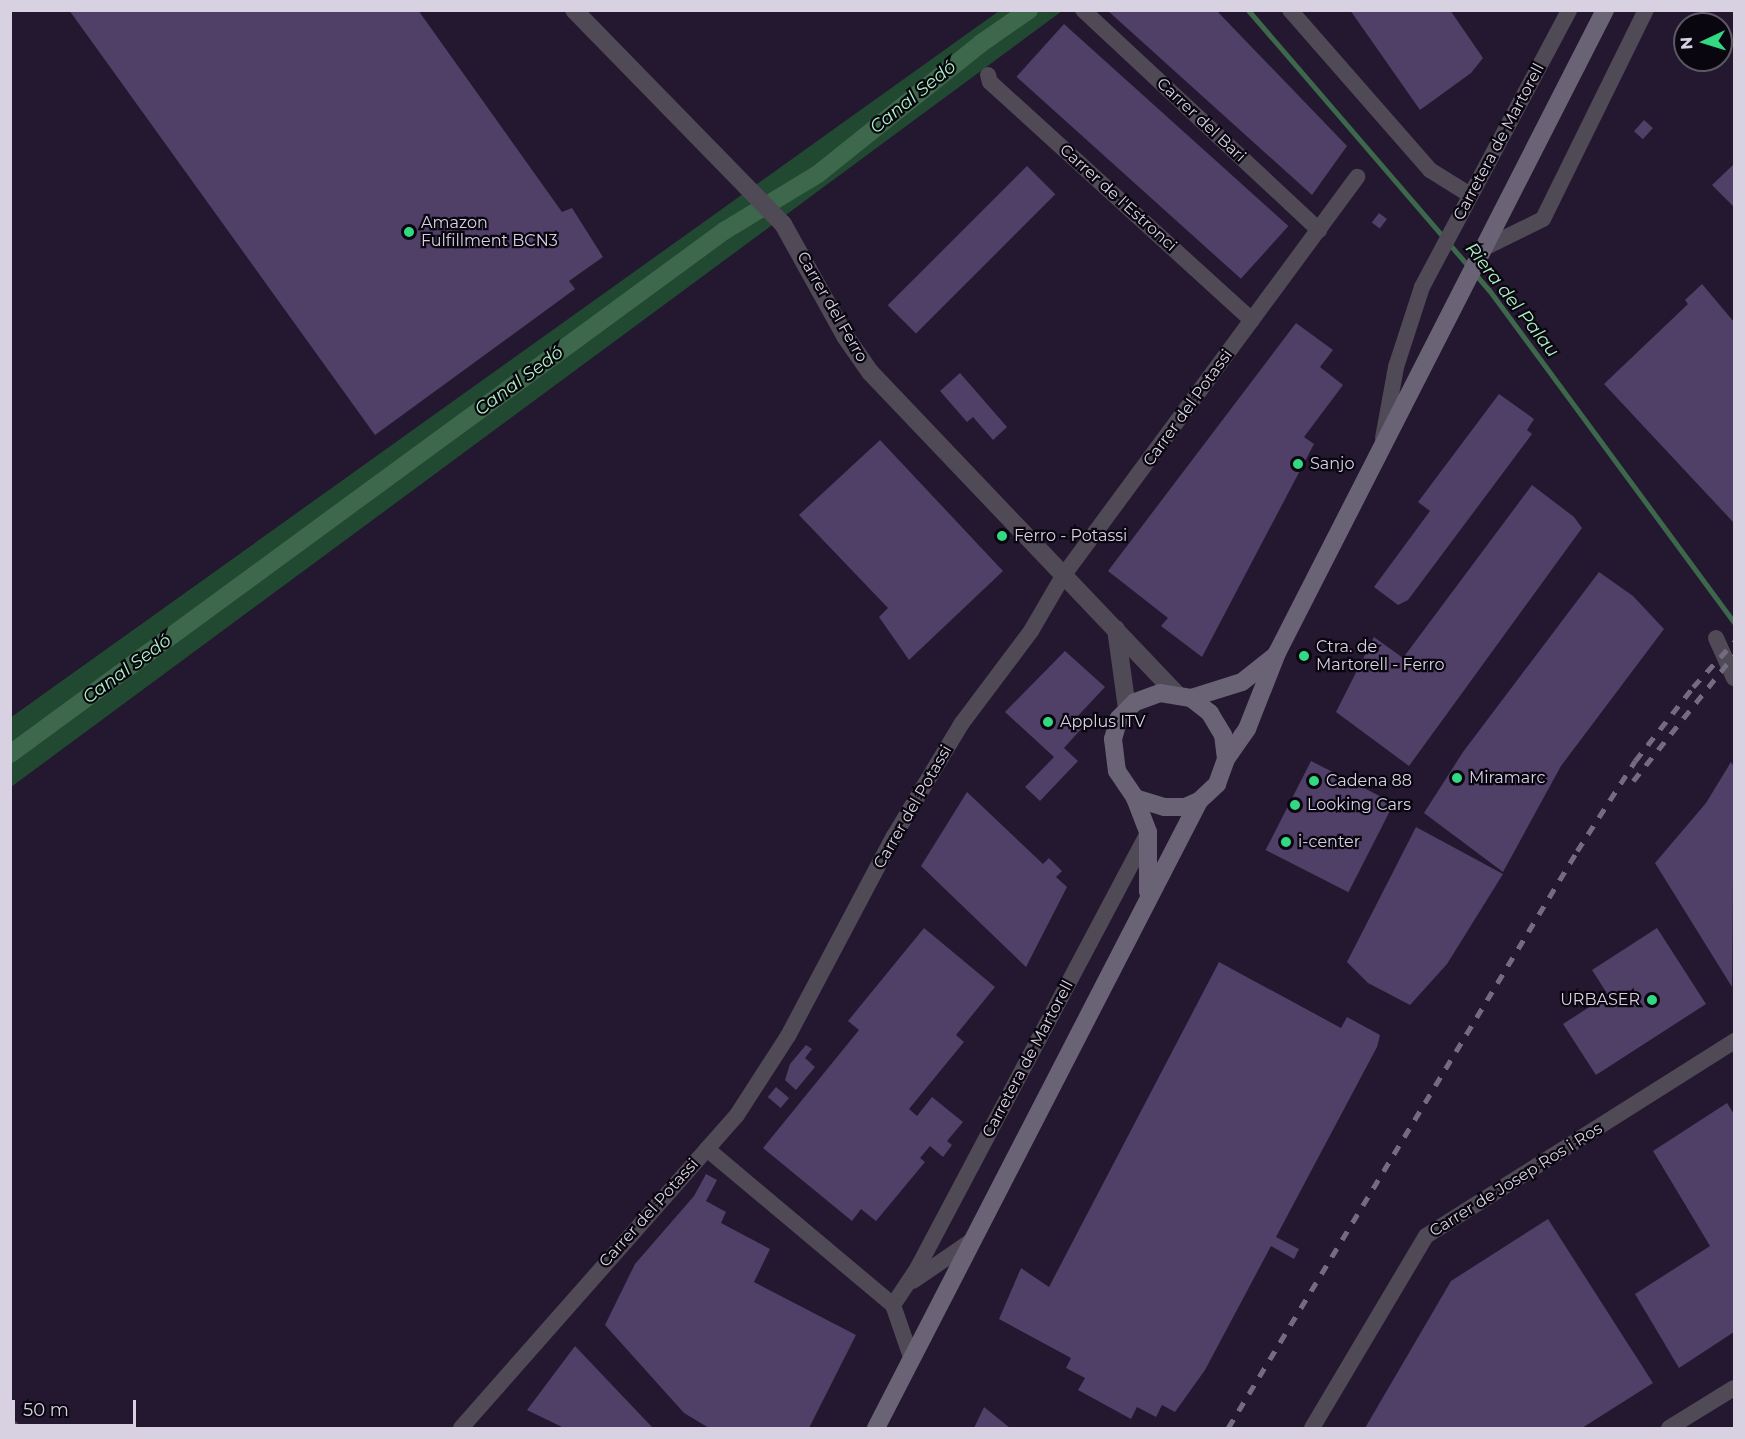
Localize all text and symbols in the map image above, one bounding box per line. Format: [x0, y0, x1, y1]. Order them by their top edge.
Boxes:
north arrow [1673, 12, 1733, 72]
text: N [1677, 36, 1696, 50]
water label: Canal Sedó [866, 56, 960, 138]
street label: Carretera de Martorell [1449, 60, 1549, 224]
street label: Carrer del Bari [1153, 74, 1249, 166]
street label: Carrer de l'Estronci [1056, 140, 1180, 256]
place label: Amazon Fulfillment BCN3 [421, 213, 558, 251]
marker: Amazon Fulfillment BCN3 [402, 225, 416, 239]
water label: Riera del Palau [1461, 238, 1563, 362]
street label: Carrer del Ferro [793, 248, 871, 366]
water label: Canal Sedó [471, 342, 567, 420]
street label: Carrer del Potassi [1139, 346, 1237, 470]
place label: Sanjo [1310, 454, 1355, 474]
marker: Sanjo [1291, 457, 1305, 471]
place label: Ferro - Potassi [1014, 526, 1127, 546]
marker: Ferro - Potassi [995, 529, 1009, 543]
water label: Canal Sedó [79, 630, 175, 708]
place label: Ctra. de Martorell - Ferro [1316, 637, 1445, 675]
marker: Ctra. de Martorell - Ferro [1297, 649, 1311, 663]
place label: Applus ITV [1060, 712, 1145, 732]
marker: Applus ITV [1041, 715, 1055, 729]
street label: Carrer del Potassi [870, 742, 956, 872]
place label: Miramarc [1469, 768, 1545, 788]
place label: Cadena 88 [1326, 771, 1412, 791]
marker: Miramarc [1450, 771, 1464, 785]
marker: Cadena 88 [1307, 774, 1321, 788]
place label: Looking Cars [1307, 795, 1411, 815]
marker: Looking Cars [1288, 798, 1302, 812]
place label: i-center [1298, 832, 1360, 852]
marker: i-center [1279, 835, 1293, 849]
street label: Carretera de Martorell [978, 977, 1078, 1141]
place label: URBASER [1560, 990, 1640, 1010]
marker: URBASER [1645, 993, 1659, 1007]
street label: Carrer de Josep Ros i Ros [1426, 1119, 1606, 1241]
street label: Carrer del Potassi [595, 1155, 703, 1271]
scale bar [15, 1388, 140, 1426]
text: 50 m [23, 1399, 69, 1421]

